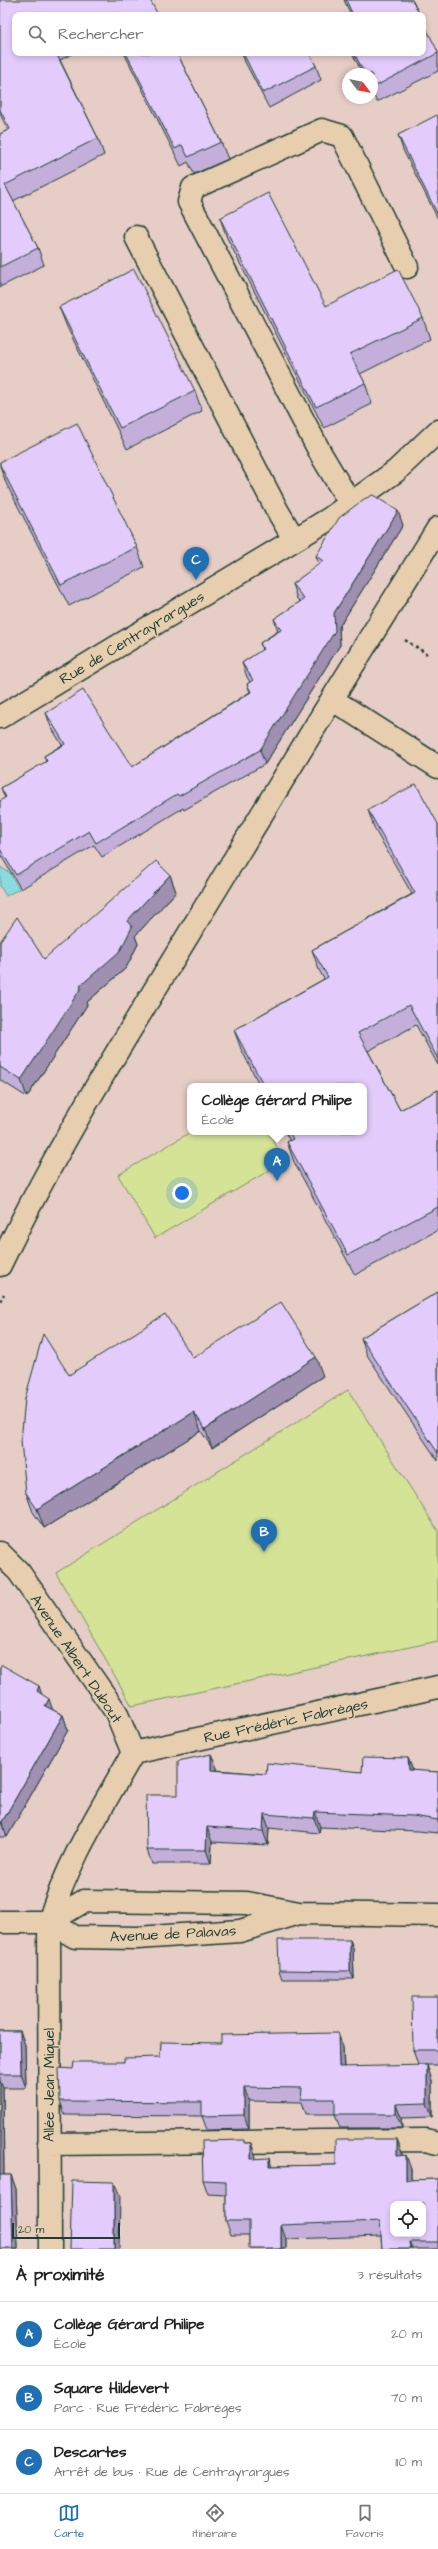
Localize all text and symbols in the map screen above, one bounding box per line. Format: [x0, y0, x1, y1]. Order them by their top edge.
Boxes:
search box [12, 12, 426, 56]
icon: search [26, 23, 48, 45]
text: Rechercher [58, 24, 143, 45]
north arrow [342, 68, 378, 104]
pin: C [183, 547, 209, 580]
street label: Rue de Centrayrargues [56, 586, 209, 691]
popup [187, 1083, 367, 1135]
text: Collège Gérard Philipe [202, 1090, 352, 1111]
text: École [202, 1111, 234, 1129]
pin: A [264, 1148, 290, 1181]
your location [172, 1183, 192, 1203]
pin: B [251, 1519, 277, 1552]
street label: Avenue Albert Dubout [25, 1590, 127, 1728]
street label: Rue Frédéric Fabrèges [202, 1693, 371, 1750]
street label: Avenue de Palavas [109, 1920, 237, 1948]
street label: Allée Jean Miquel [39, 2028, 60, 2142]
map controls [390, 2201, 426, 2237]
button: locate [390, 2201, 426, 2237]
scale bar [12, 2221, 120, 2240]
text: 20 m [18, 2222, 44, 2237]
text: À proximité [16, 2263, 105, 2287]
text: 3 résultats [357, 2266, 422, 2284]
text: Collège Gérard Philipe [54, 2314, 204, 2335]
text: A [25, 2325, 33, 2343]
text: 20 m [391, 2325, 422, 2343]
text: École [54, 2335, 86, 2353]
text: Square Hildevert [54, 2378, 169, 2399]
text: B [24, 2389, 34, 2407]
text: 70 m [390, 2389, 422, 2407]
text: Parc · Rue Frédéric Fabrèges [54, 2399, 242, 2417]
text: Descartes [54, 2442, 126, 2463]
text: C [24, 2453, 34, 2471]
text: 110 m [395, 2453, 422, 2471]
text: Arrêt de bus · Rue de Centrayrargues [54, 2463, 290, 2481]
tab: Carte [54, 2502, 84, 2541]
tab: Itinéraire [192, 2502, 237, 2541]
tab: Favoris [345, 2502, 384, 2541]

